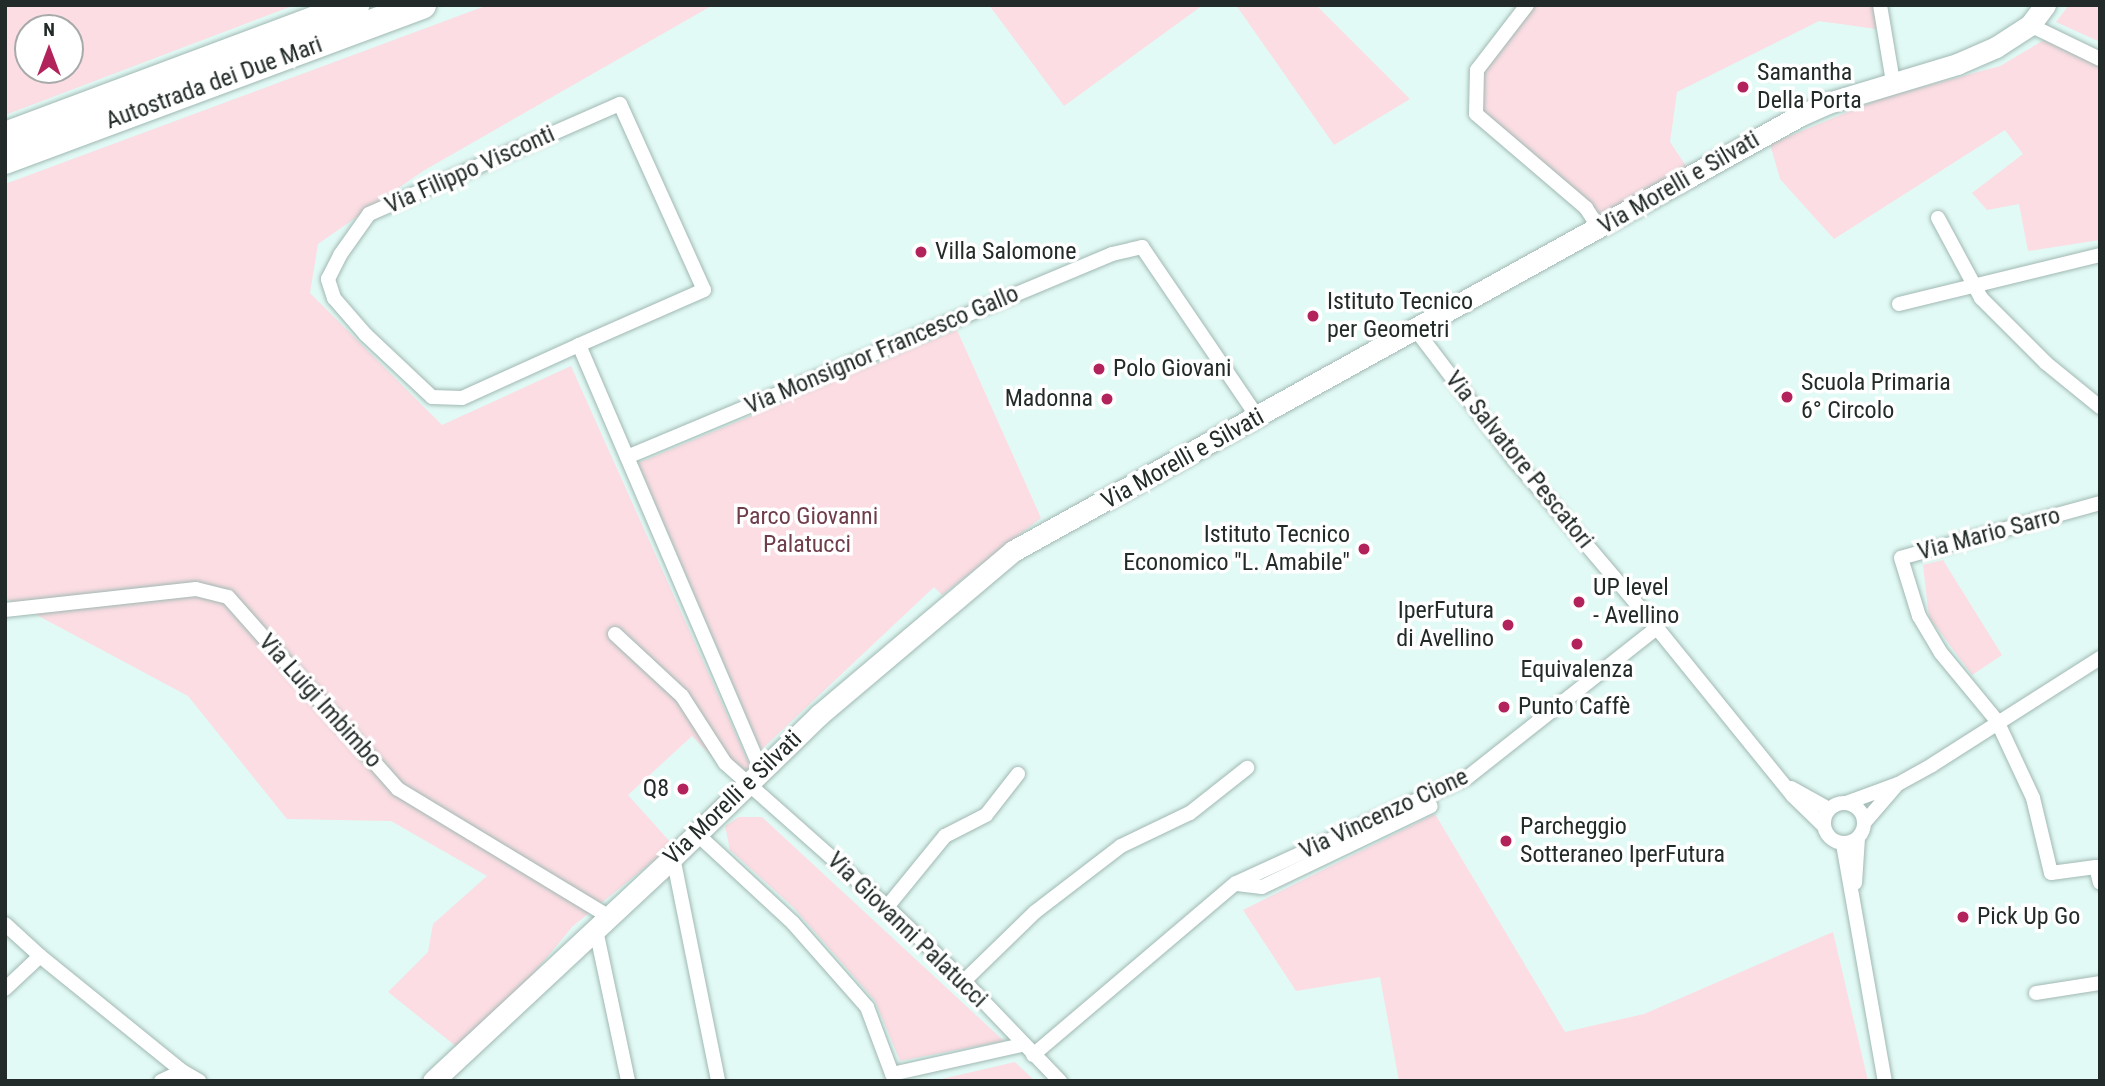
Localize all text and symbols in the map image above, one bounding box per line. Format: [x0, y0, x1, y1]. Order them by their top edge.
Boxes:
north arrow [14, 14, 84, 84]
text: N [43, 18, 55, 41]
street label: Autostrada dei Due Mari [102, 30, 326, 136]
place label: Samantha Della Porta [1757, 59, 1862, 115]
marker: Samantha Della Porta [1735, 79, 1751, 95]
street label: Via Filippo Visconti [381, 120, 559, 220]
street label: Via Morelli e Silvati [1593, 125, 1765, 241]
place label: Villa Salomone [935, 238, 1076, 266]
marker: Villa Salomone [913, 244, 929, 260]
street label: Via Monsignor Francesco Gallo [741, 279, 1023, 421]
place label: Istituto Tecnico per Geometri [1327, 288, 1474, 344]
marker: Istituto Tecnico per Geometri [1305, 308, 1321, 324]
place label: Polo Giovani [1113, 355, 1232, 383]
marker: Polo Giovani [1091, 361, 1107, 377]
street label: Via Salvatore Pescatori [1439, 366, 1599, 554]
place label: Scuola Primaria 6° Circolo [1801, 369, 1951, 425]
place label: Madonna [1005, 385, 1093, 413]
marker: Scuola Primaria 6° Circolo [1779, 389, 1795, 405]
marker: Madonna [1099, 391, 1115, 407]
street label: Via Morelli e Silvati [1097, 403, 1269, 515]
street label: Via Mario Sarro [1915, 501, 2063, 567]
park label: Parco Giovanni Palatucci [736, 503, 878, 559]
place label: Istituto Tecnico Economico "L. Amabile" [1123, 521, 1350, 577]
marker: Istituto Tecnico Economico "L. Amabile" [1356, 541, 1372, 557]
place label: UP level - Avellino [1593, 574, 1679, 630]
marker: UP level - Avellino [1571, 594, 1587, 610]
place label: IperFutura di Avellino [1396, 597, 1494, 653]
marker: IperFutura di Avellino [1500, 617, 1516, 633]
street label: Via Luigi Imbimbo [252, 628, 388, 774]
marker: Equivalenza [1569, 636, 1585, 652]
place label: Equivalenza [1521, 656, 1633, 684]
place label: Punto Caffè [1518, 693, 1630, 721]
marker: Punto Caffè [1496, 699, 1512, 715]
street label: Via Morelli e Silvati [658, 725, 808, 871]
street label: Via Vincenzo Cione [1295, 762, 1473, 866]
place label: Q8 [643, 775, 669, 803]
marker: Q8 [675, 781, 691, 797]
place label: Parcheggio Sotteraneo IperFutura [1520, 813, 1725, 869]
marker: Parcheggio Sotteraneo IperFutura [1498, 833, 1514, 849]
street label: Via Giovanni Palatucci [821, 846, 993, 1014]
place label: Pick Up Go [1977, 903, 2080, 931]
marker: Pick Up Go [1955, 909, 1971, 925]

